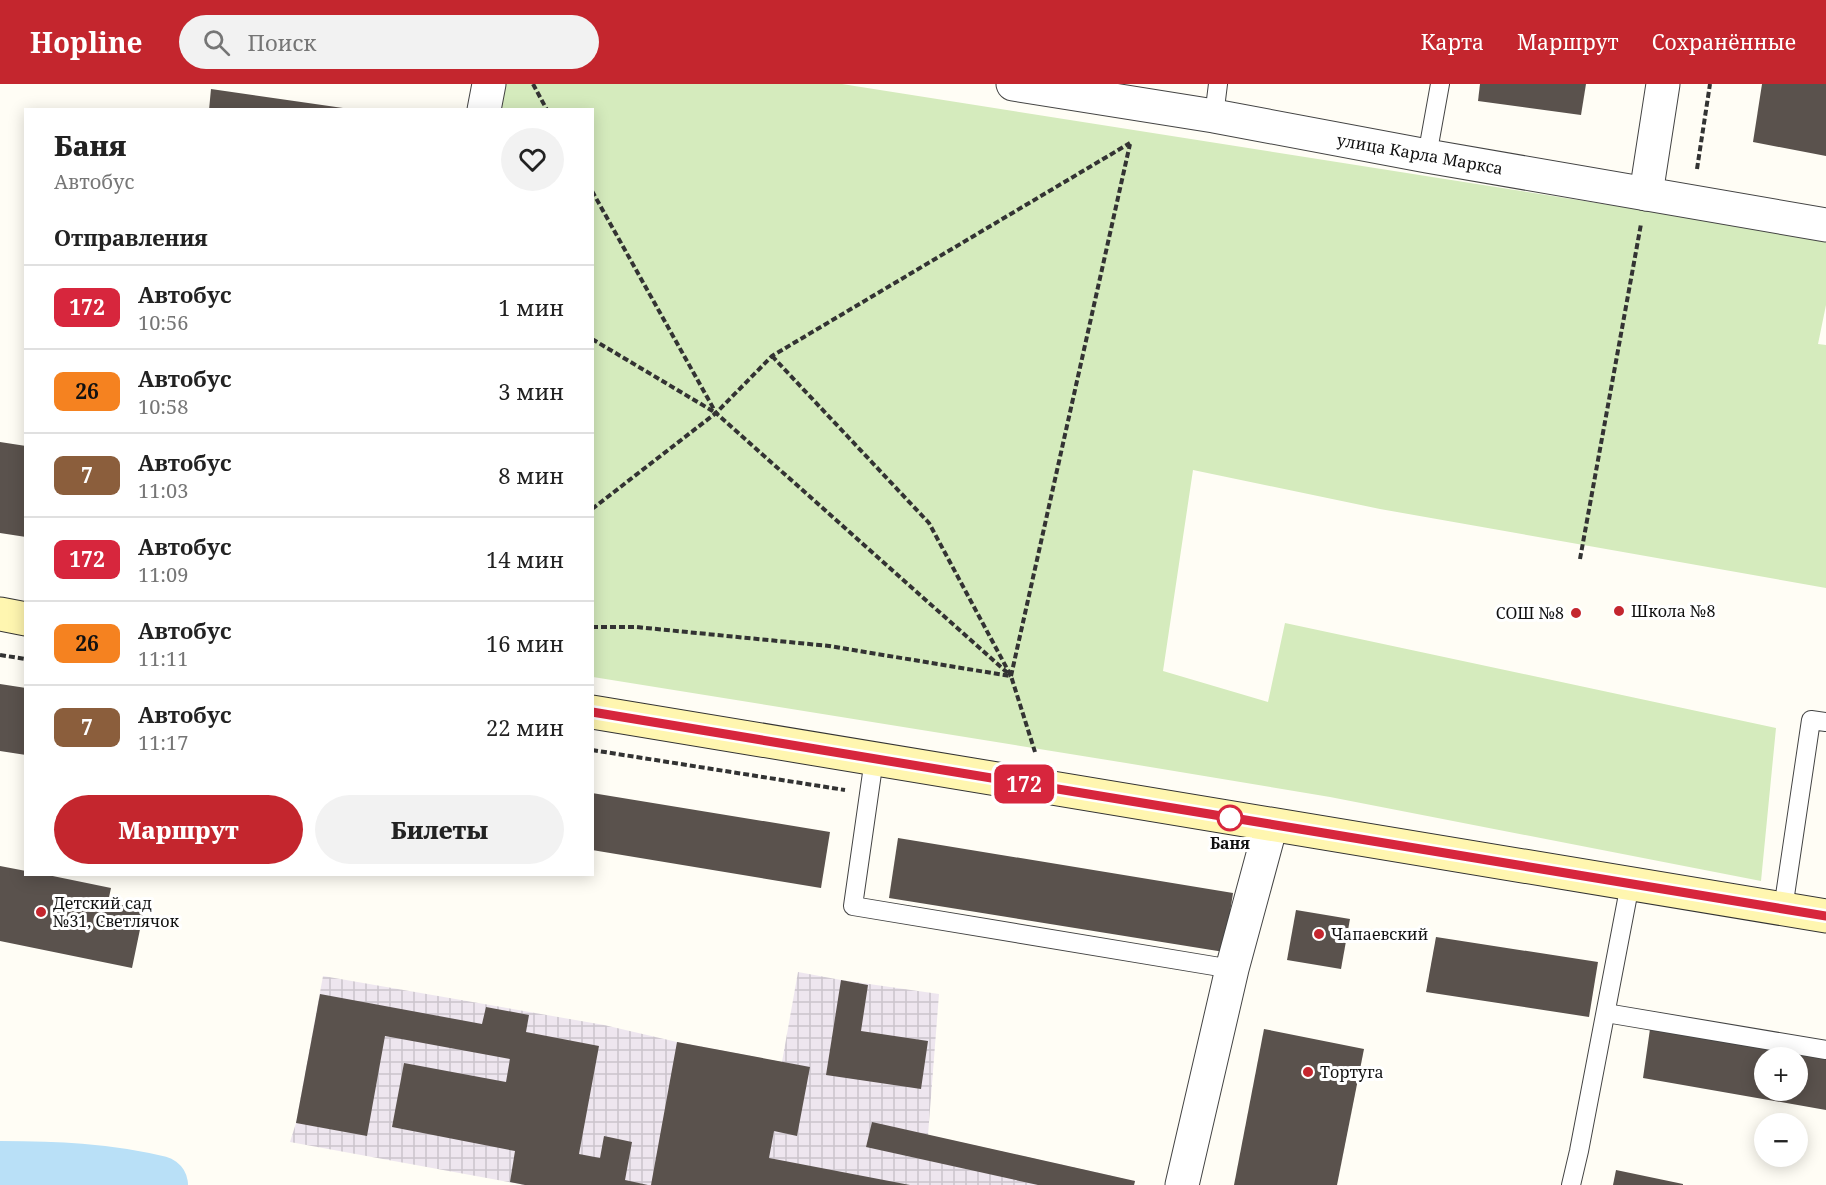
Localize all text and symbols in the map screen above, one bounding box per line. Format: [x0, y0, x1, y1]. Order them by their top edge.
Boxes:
search box [179, 15, 599, 69]
text: Hopline [30, 23, 143, 61]
icon: search [200, 26, 233, 59]
text: Поиск [248, 27, 316, 57]
text: Карта [1421, 28, 1484, 56]
text: Маршрут [1517, 28, 1619, 56]
text: Сохранённые [1652, 28, 1796, 56]
text: Баня [54, 126, 127, 164]
button: heart [501, 128, 564, 191]
street label: улица Карла Маркса [1335, 129, 1505, 179]
text: Автобус [54, 168, 134, 195]
text: Отправления [54, 222, 208, 252]
text: Автобус [138, 279, 231, 309]
text: 1 мин [498, 292, 564, 322]
text: 172 [69, 293, 105, 321]
text: 10:56 [138, 309, 188, 336]
text: Автобус [138, 363, 231, 393]
text: 3 мин [498, 376, 564, 406]
text: 26 [75, 377, 99, 405]
text: 10:58 [138, 393, 188, 420]
text: Автобус [138, 447, 231, 477]
text: 8 мин [498, 460, 564, 490]
text: 7 [81, 461, 93, 489]
text: 11:03 [138, 477, 188, 504]
text: Автобус [138, 531, 231, 561]
text: 14 мин [486, 544, 564, 574]
text: 172 [69, 545, 105, 573]
text: 11:09 [138, 561, 188, 588]
place label: Школа №8 [1631, 600, 1715, 622]
place label: СОШ №8 [1496, 602, 1564, 624]
marker: Школа №8 [1612, 604, 1626, 618]
marker: СОШ №8 [1569, 606, 1583, 620]
text: Автобус [138, 615, 231, 645]
text: 16 мин [486, 628, 564, 658]
text: 26 [75, 629, 99, 657]
text: 11:11 [138, 645, 188, 672]
text: Автобус [138, 699, 231, 729]
text: 22 мин [486, 712, 564, 742]
text: 7 [81, 713, 93, 741]
text: 11:17 [138, 729, 188, 756]
line badge: 172 [990, 764, 1058, 804]
text: 172 [1006, 770, 1042, 798]
button: Маршрут [54, 795, 303, 864]
button: Билеты [315, 795, 564, 864]
marker: Баня [1217, 805, 1243, 831]
place label: Баня [1210, 832, 1250, 854]
place label: Детский сад №31, Светлячок [53, 892, 179, 932]
marker: Детский сад №31, Светлячок [34, 905, 48, 919]
place label: Чапаевский [1331, 923, 1428, 945]
marker: Чапаевский [1312, 927, 1326, 941]
map controls [1754, 1047, 1808, 1167]
button: + [1754, 1047, 1808, 1101]
place label: Тортуга [1320, 1061, 1384, 1083]
marker: Тортуга [1301, 1065, 1315, 1079]
button: − [1754, 1113, 1808, 1167]

